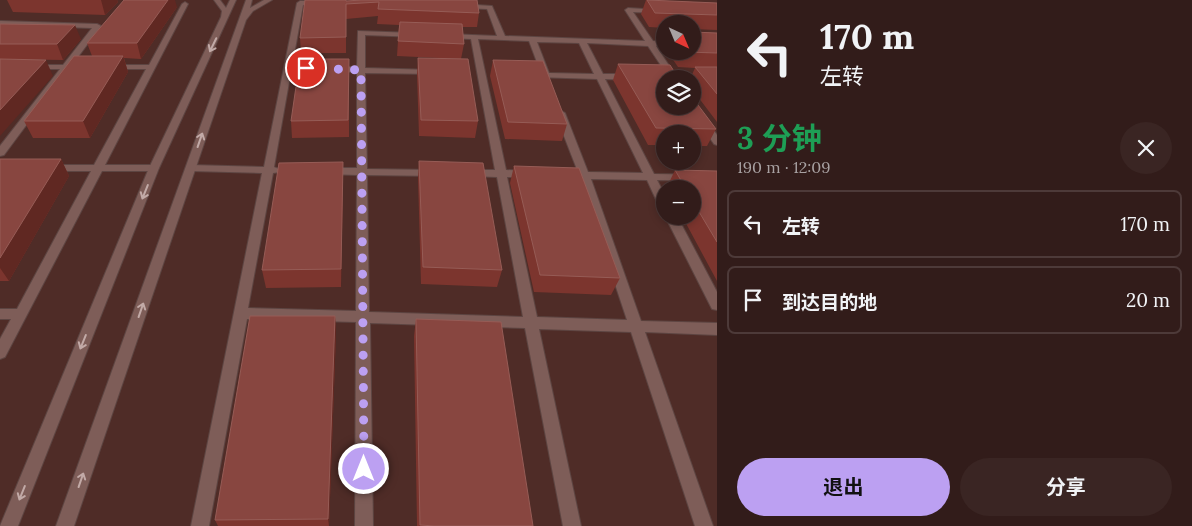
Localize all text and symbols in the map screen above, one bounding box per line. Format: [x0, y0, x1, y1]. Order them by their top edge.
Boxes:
text: 170 m [820, 14, 914, 59]
north arrow [656, 15, 701, 60]
map controls [656, 15, 701, 225]
icon: left [737, 20, 802, 85]
one-way arrow [208, 37, 218, 52]
pin [285, 47, 327, 89]
icon: arrive [292, 54, 320, 82]
text: 左转 [820, 62, 864, 90]
button: layers [656, 70, 701, 115]
text: 3 分钟 [737, 119, 822, 157]
button: close [1120, 122, 1172, 174]
button: + [656, 125, 701, 170]
one-way arrow [196, 133, 205, 149]
text: 190 m · 12:09 [737, 157, 831, 177]
button: − [656, 180, 701, 225]
one-way arrow [139, 184, 149, 199]
icon: left [739, 210, 767, 238]
text: 170 m [1121, 212, 1170, 236]
text: 左转 [782, 214, 820, 238]
icon: arrive [739, 286, 767, 314]
text: 20 m [1126, 288, 1170, 312]
text: 到达目的地 [782, 290, 877, 314]
one-way arrow [136, 302, 146, 318]
one-way arrow [78, 334, 88, 349]
position arrow [337, 442, 389, 494]
button: 退出 [737, 458, 950, 516]
button: 分享 [960, 458, 1172, 516]
one-way arrow [77, 473, 86, 488]
one-way arrow [17, 485, 26, 500]

